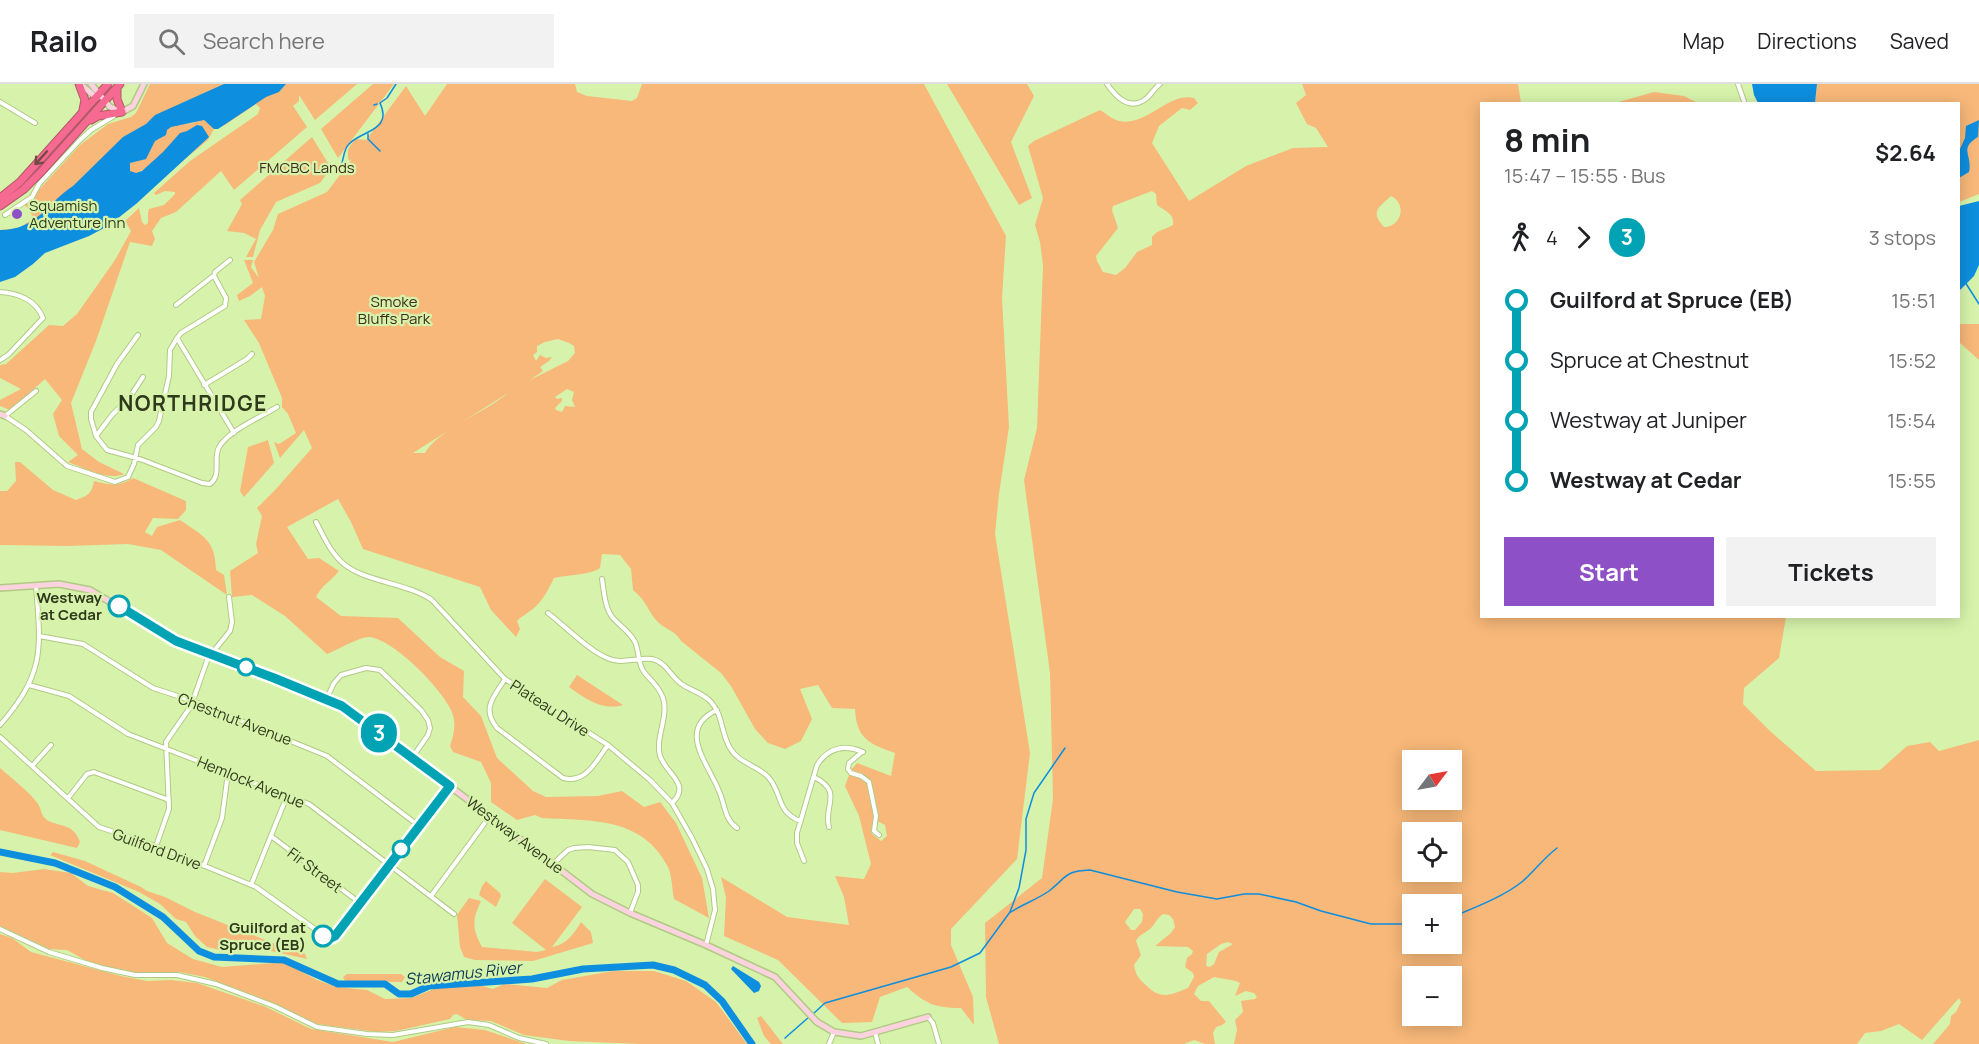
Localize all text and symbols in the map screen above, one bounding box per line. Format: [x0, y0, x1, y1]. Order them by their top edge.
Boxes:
search box [134, 14, 554, 68]
text: Railo [30, 22, 98, 60]
icon: search [155, 25, 188, 58]
text: Search here [203, 26, 325, 56]
text: Map [1683, 27, 1724, 55]
text: Directions [1757, 27, 1857, 55]
text: Saved [1890, 27, 1949, 55]
text: 8 min [1504, 117, 1590, 162]
text: $2.64 [1875, 138, 1936, 168]
one-way arrow [34, 150, 48, 165]
park label: FMCBC Lands [259, 157, 355, 178]
text: 15:47 – 15:55 · Bus [1504, 162, 1666, 189]
place label: Squamish Adventure Inn [29, 195, 126, 233]
marker: Squamish Adventure Inn [10, 207, 24, 221]
icon: walk [1504, 221, 1537, 254]
icon: forward [1567, 221, 1600, 254]
text: 3 [1621, 223, 1633, 251]
text: 4 [1546, 224, 1558, 251]
text: 3 stops [1869, 224, 1936, 251]
text: Guilford at Spruce (EB) [1550, 285, 1794, 315]
text: 15:51 [1891, 287, 1936, 314]
park label: Smoke Bluffs Park [358, 291, 431, 329]
text: Spruce at Chestnut [1550, 345, 1749, 375]
text: 15:52 [1888, 347, 1936, 374]
district label: NORTHRIDGE [118, 389, 268, 417]
text: Westway at Juniper [1550, 405, 1747, 435]
text: 15:54 [1887, 407, 1936, 434]
text: Westway at Cedar [1550, 465, 1742, 495]
text: 15:55 [1888, 467, 1936, 494]
button: Start [1504, 537, 1714, 606]
button: Tickets [1726, 537, 1936, 606]
place label: Westway at Cedar [36, 587, 103, 625]
marker: Westway at Cedar [108, 595, 130, 617]
unlabelled marker [237, 658, 255, 676]
street label: Plateau Drive [506, 675, 594, 742]
street label: Chestnut Avenue [175, 688, 295, 750]
line badge: 3 [360, 714, 398, 752]
text: 3 [373, 719, 385, 747]
north arrow [1402, 750, 1462, 810]
map controls [1402, 750, 1462, 1026]
street label: Hemlock Avenue [194, 751, 308, 813]
street label: Westway Avenue [462, 791, 568, 879]
button: locate [1402, 822, 1462, 882]
street label: Guilford Drive [110, 823, 204, 875]
unlabelled marker [392, 840, 410, 858]
street label: Fir Street [283, 842, 347, 898]
button: + [1402, 894, 1462, 954]
place label: Guilford at Spruce (EB) [219, 917, 306, 955]
marker: Guilford at Spruce (EB) [312, 925, 334, 947]
water label: Stawamus River [404, 956, 525, 990]
button: − [1402, 966, 1462, 1026]

